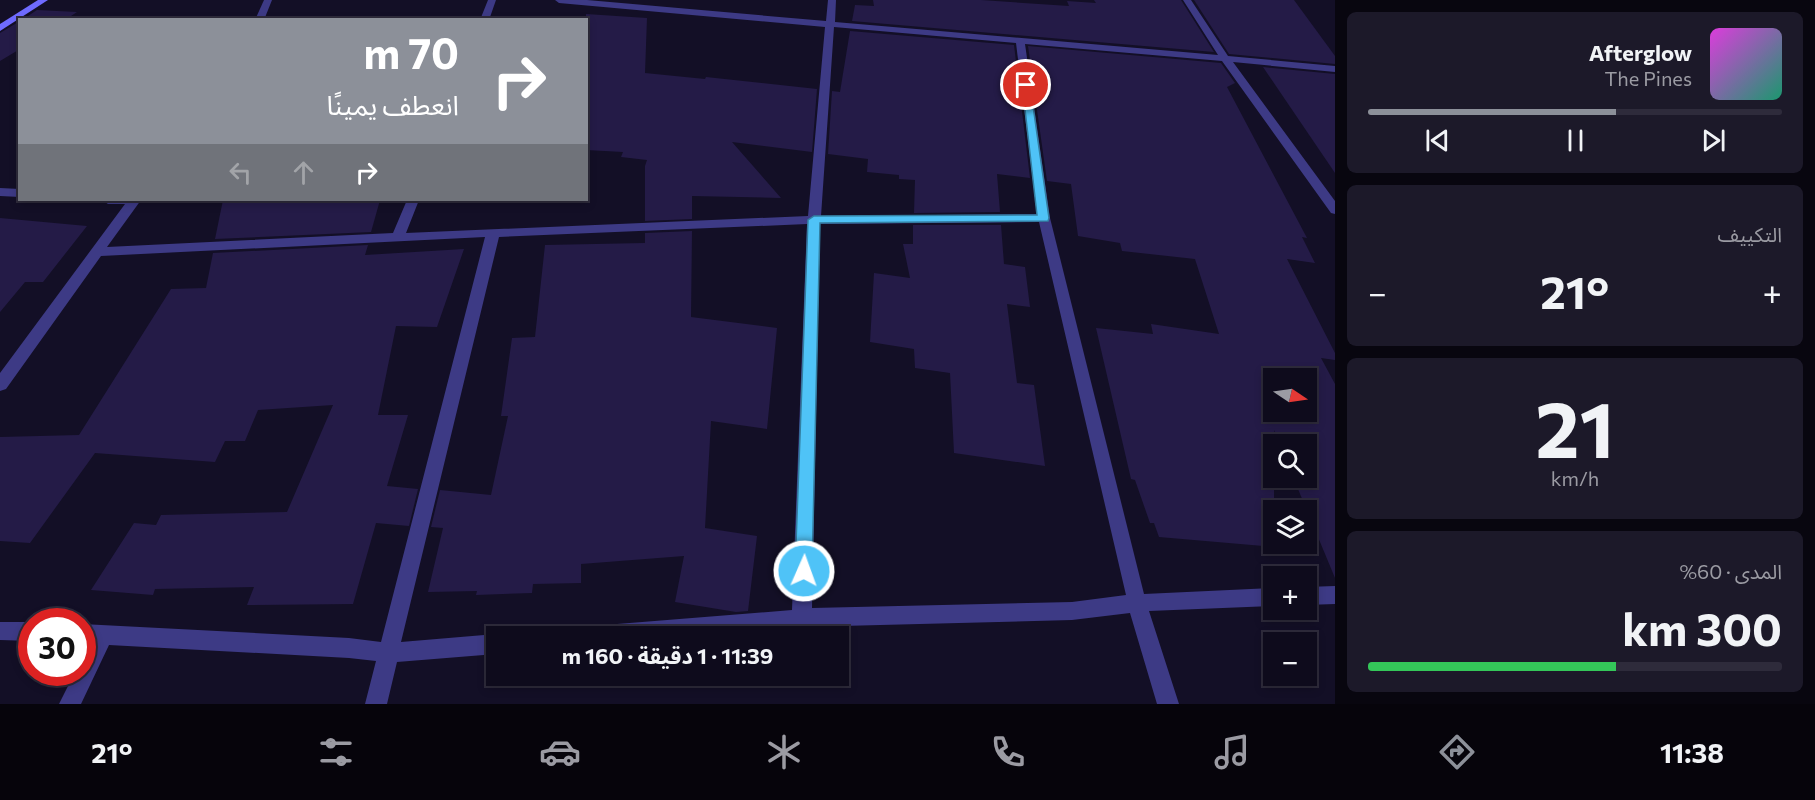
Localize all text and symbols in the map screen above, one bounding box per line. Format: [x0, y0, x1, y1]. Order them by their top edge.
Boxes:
text: 70 m [364, 26, 459, 78]
text: Afterglow [1589, 39, 1692, 66]
icon: right [480, 42, 558, 120]
pin [1000, 59, 1051, 110]
text: The Pines [1605, 66, 1692, 90]
icon: arrive [1009, 68, 1042, 101]
text: انعطف يمينًا [326, 88, 459, 121]
icon: previous [1421, 124, 1454, 157]
icon: pause [1559, 124, 1592, 157]
icon: next [1697, 124, 1730, 157]
icon: left [224, 156, 257, 189]
icon: ahead [287, 156, 320, 189]
icon: right [350, 156, 383, 189]
text: التكييف [1718, 222, 1782, 246]
text: 21° [1540, 263, 1609, 318]
text: − [1368, 271, 1387, 312]
text: + [1763, 271, 1782, 312]
north arrow [1263, 368, 1317, 422]
map controls [1263, 368, 1317, 686]
text: 21 [1535, 379, 1615, 474]
button: search [1263, 434, 1317, 488]
text: km/h [1551, 466, 1599, 490]
button: layers [1263, 500, 1317, 554]
position arrow [772, 539, 836, 603]
text: المدى · 60% [1679, 559, 1782, 583]
button: + [1263, 566, 1317, 620]
text: 300 km [1622, 600, 1782, 655]
speed limit sign: 30 [18, 608, 96, 686]
button: − [1263, 632, 1317, 686]
text: 11:39 · 1 دقيقة · 160 m [562, 642, 773, 669]
icon: filters [315, 731, 357, 773]
icon: car [539, 731, 581, 773]
icon: climate [763, 731, 805, 773]
icon: phone [987, 731, 1029, 773]
icon: music [1211, 731, 1253, 773]
icon: directions [1436, 731, 1478, 773]
text: 21° [91, 736, 132, 769]
text: 11:38 [1660, 736, 1724, 769]

